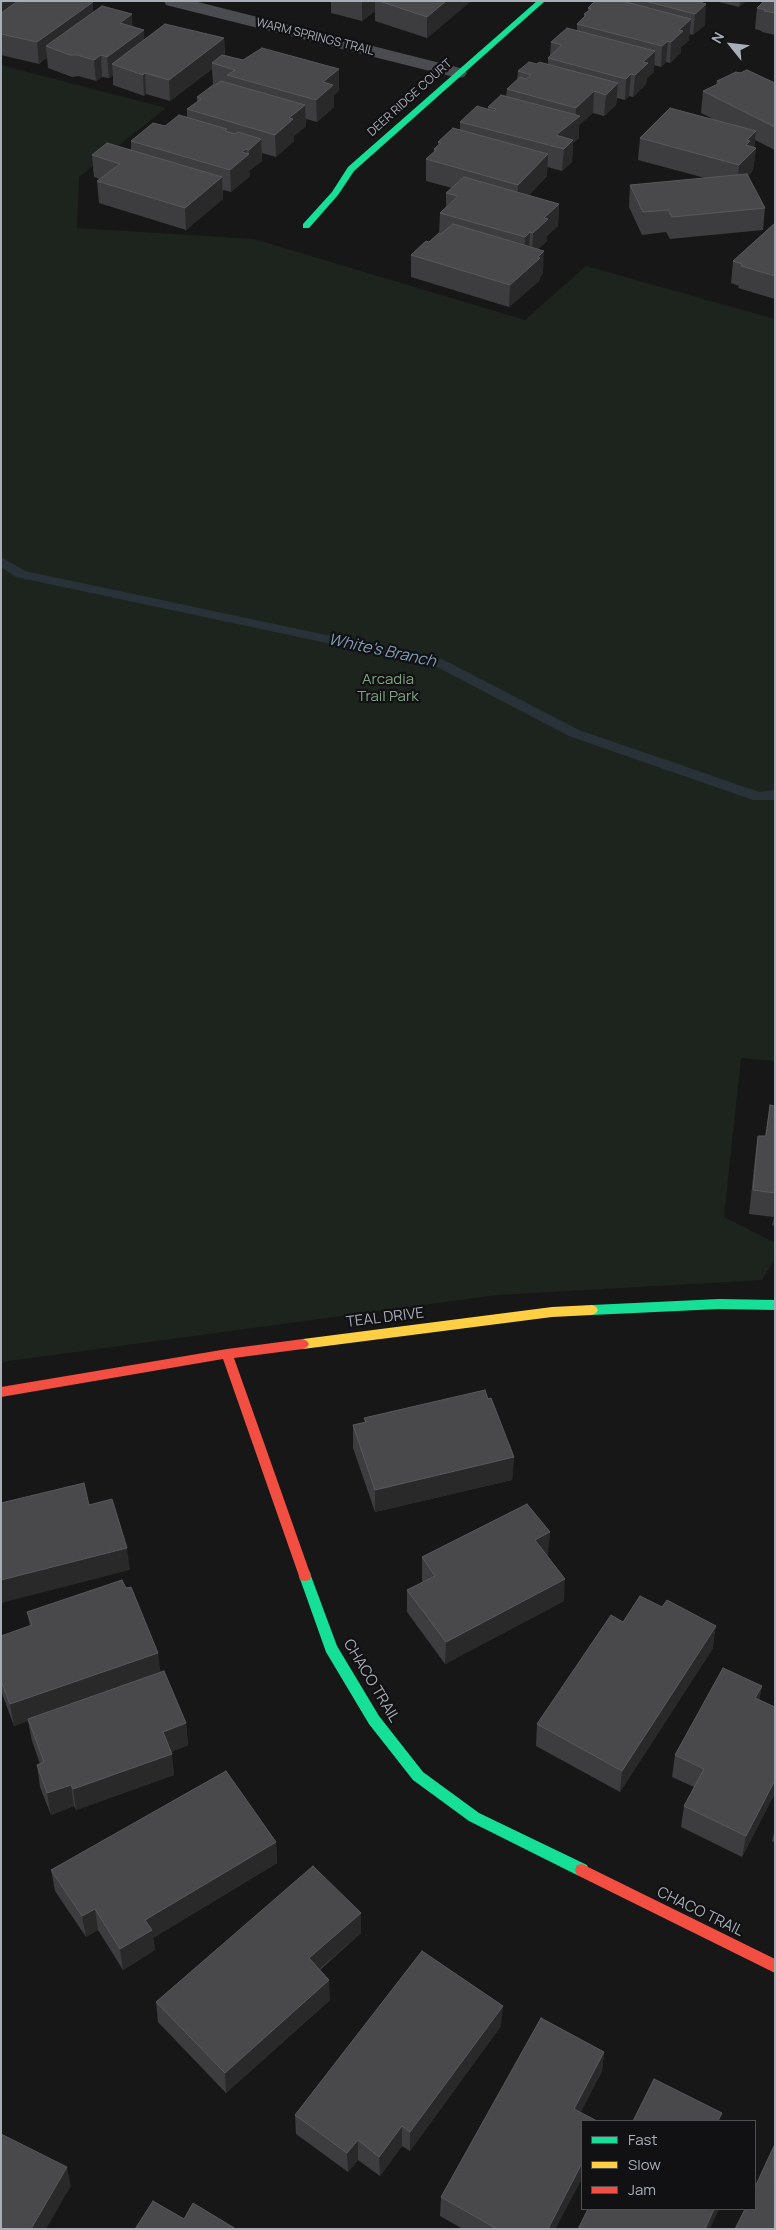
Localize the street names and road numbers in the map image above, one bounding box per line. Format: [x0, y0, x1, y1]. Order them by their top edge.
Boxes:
street label: WARM SPRINGS TRAIL [255, 15, 375, 59]
street label: DEER RIDGE COURT [365, 56, 455, 140]
street label: TEAL DRIVE [345, 1304, 425, 1332]
street label: CHACO TRAIL [339, 1636, 403, 1726]
street label: CHACO TRAIL [654, 1883, 746, 1941]

